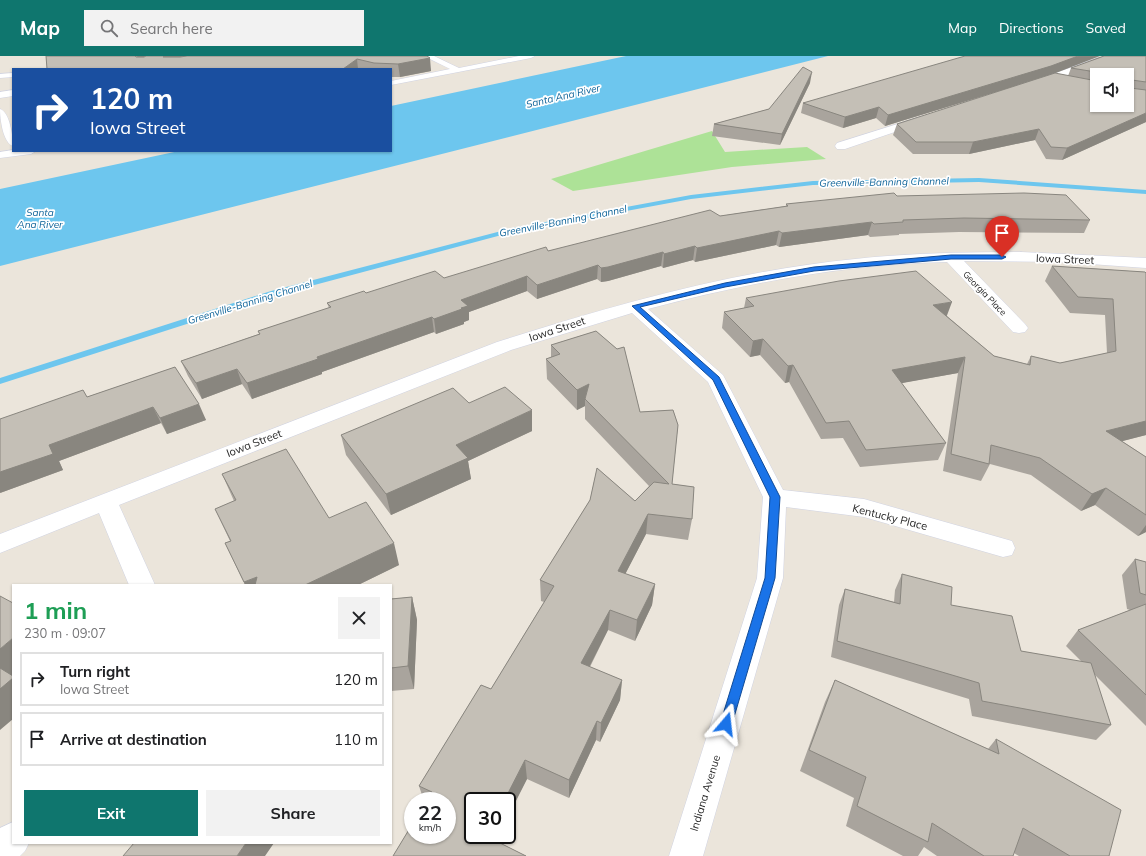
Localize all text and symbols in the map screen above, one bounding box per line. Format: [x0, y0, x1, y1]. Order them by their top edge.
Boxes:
search box [84, 10, 364, 46]
text: Map [20, 16, 60, 40]
icon: search [98, 17, 120, 39]
text: Search here [130, 19, 213, 38]
text: Map [948, 19, 977, 37]
text: Directions [999, 19, 1064, 37]
text: Saved [1086, 19, 1126, 37]
map controls [1090, 68, 1134, 112]
button: sound [1090, 68, 1134, 112]
text: 120 m [90, 81, 173, 116]
water label: Santa Ana River [525, 81, 602, 111]
icon: right [24, 84, 76, 136]
text: Iowa Street [90, 116, 186, 139]
water label: Greenville-Banning Channel [819, 174, 949, 190]
water label: Greenville-Banning Channel [498, 202, 628, 240]
water label: Santa Ana River [16, 206, 63, 231]
pin [985, 216, 1019, 257]
icon: arrive [991, 222, 1013, 244]
street label: Iowa Street [1036, 251, 1095, 267]
street label: Georgia Place [961, 268, 1009, 318]
water label: Greenville-Banning Channel [186, 277, 314, 327]
street label: Iowa Street [527, 313, 587, 345]
street label: Iowa Street [224, 426, 284, 460]
street label: Kentucky Place [851, 501, 929, 533]
text: 1 min [24, 595, 87, 625]
button: close [338, 597, 380, 639]
text: 230 m · 09:07 [24, 625, 106, 641]
text: Turn right [60, 662, 130, 681]
icon: right [26, 668, 48, 690]
text: 120 m [334, 670, 378, 689]
text: Iowa Street [60, 681, 129, 697]
position arrow [705, 703, 747, 745]
icon: arrive [26, 728, 48, 750]
text: Arrive at destination [60, 730, 207, 749]
text: 110 m [334, 730, 378, 749]
street label: Indiana Avenue [687, 753, 723, 833]
button: Exit [24, 790, 198, 836]
button: Share [206, 790, 380, 836]
speed limit sign: 30 [464, 792, 516, 844]
text: 22 [418, 800, 442, 825]
text: km/h [419, 821, 441, 834]

